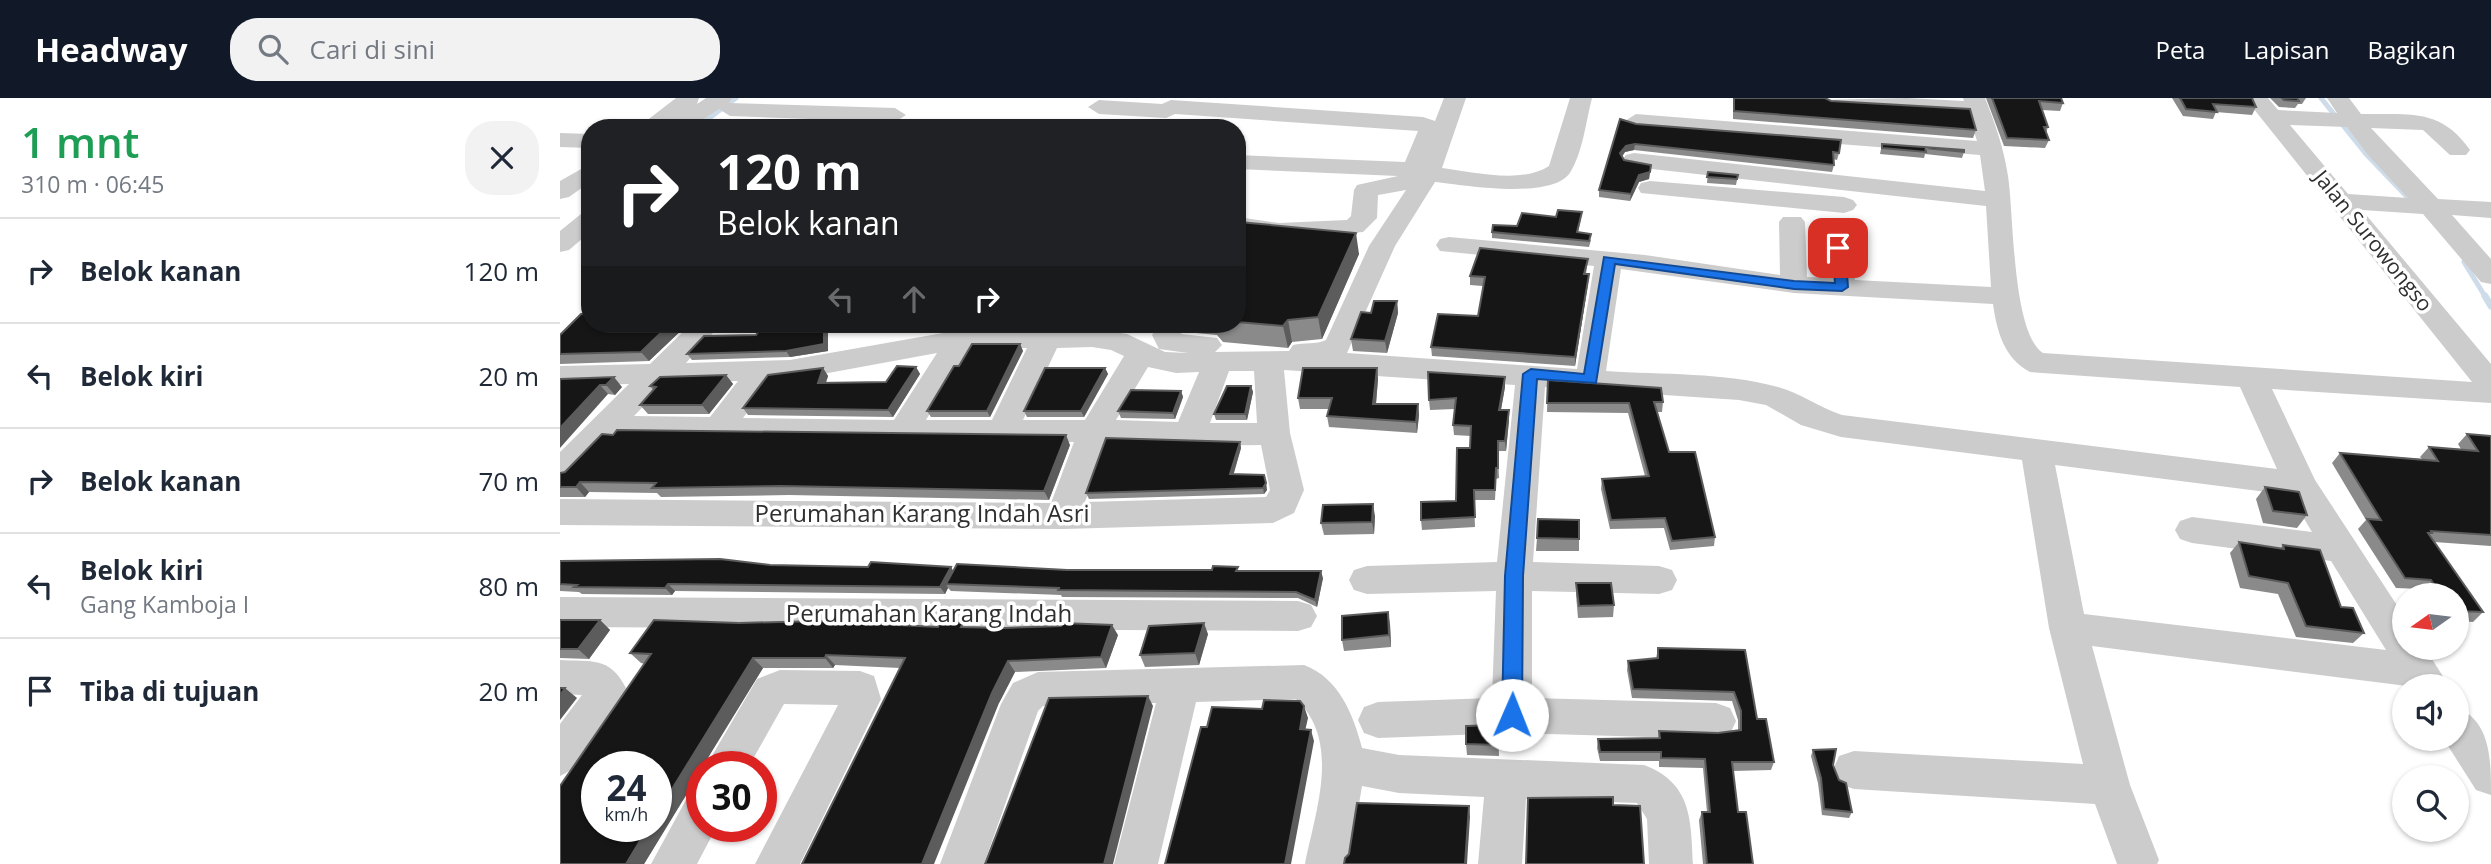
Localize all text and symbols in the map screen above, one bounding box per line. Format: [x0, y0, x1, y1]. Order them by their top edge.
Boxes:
search box [230, 18, 720, 81]
text: Headway [35, 27, 188, 72]
icon: search [254, 30, 292, 68]
text: Cari di sini [310, 31, 435, 67]
text: Peta [2155, 33, 2205, 66]
text: Lapisan [2243, 33, 2329, 66]
text: Bagikan [2367, 33, 2456, 66]
text: 1 mnt [21, 113, 139, 170]
button: close [465, 121, 539, 195]
text: 120 m [717, 138, 862, 204]
icon: right [602, 147, 693, 238]
street label: Jalan Surowongso [2307, 162, 2439, 317]
text: 310 m · 06:45 [21, 168, 164, 200]
text: Belok kanan [717, 201, 900, 244]
pin [1808, 218, 1868, 278]
icon: arrive [1819, 229, 1857, 267]
icon: right [21, 252, 59, 290]
text: Belok kanan [80, 253, 241, 289]
text: 120 m [464, 253, 539, 289]
icon: left [822, 280, 860, 318]
icon: ahead [895, 280, 933, 318]
icon: right [968, 280, 1006, 318]
icon: left [21, 357, 59, 395]
text: Belok kiri [80, 358, 204, 394]
text: 20 m [478, 358, 539, 394]
icon: right [21, 462, 59, 500]
text: Belok kanan [80, 463, 241, 499]
text: 70 m [478, 463, 539, 499]
street label: Perumahan Karang Indah Asri [754, 496, 1090, 529]
text: Belok kiri [80, 552, 204, 588]
icon: left [21, 567, 59, 605]
text: 80 m [478, 568, 539, 604]
north arrow [2392, 583, 2469, 660]
map controls [2392, 583, 2469, 842]
text: Gang Kamboja I [80, 588, 249, 620]
street label: Perumahan Karang Indah [786, 596, 1072, 629]
icon: arrive [21, 672, 59, 710]
text: Tiba di tujuan [80, 673, 259, 709]
text: 20 m [478, 673, 539, 709]
button: sound [2392, 674, 2469, 751]
position arrow [1475, 678, 1549, 752]
speed limit sign: 30 [686, 751, 777, 842]
text: 24 [606, 764, 647, 811]
button: search [2392, 765, 2469, 842]
text: km/h [605, 802, 648, 826]

